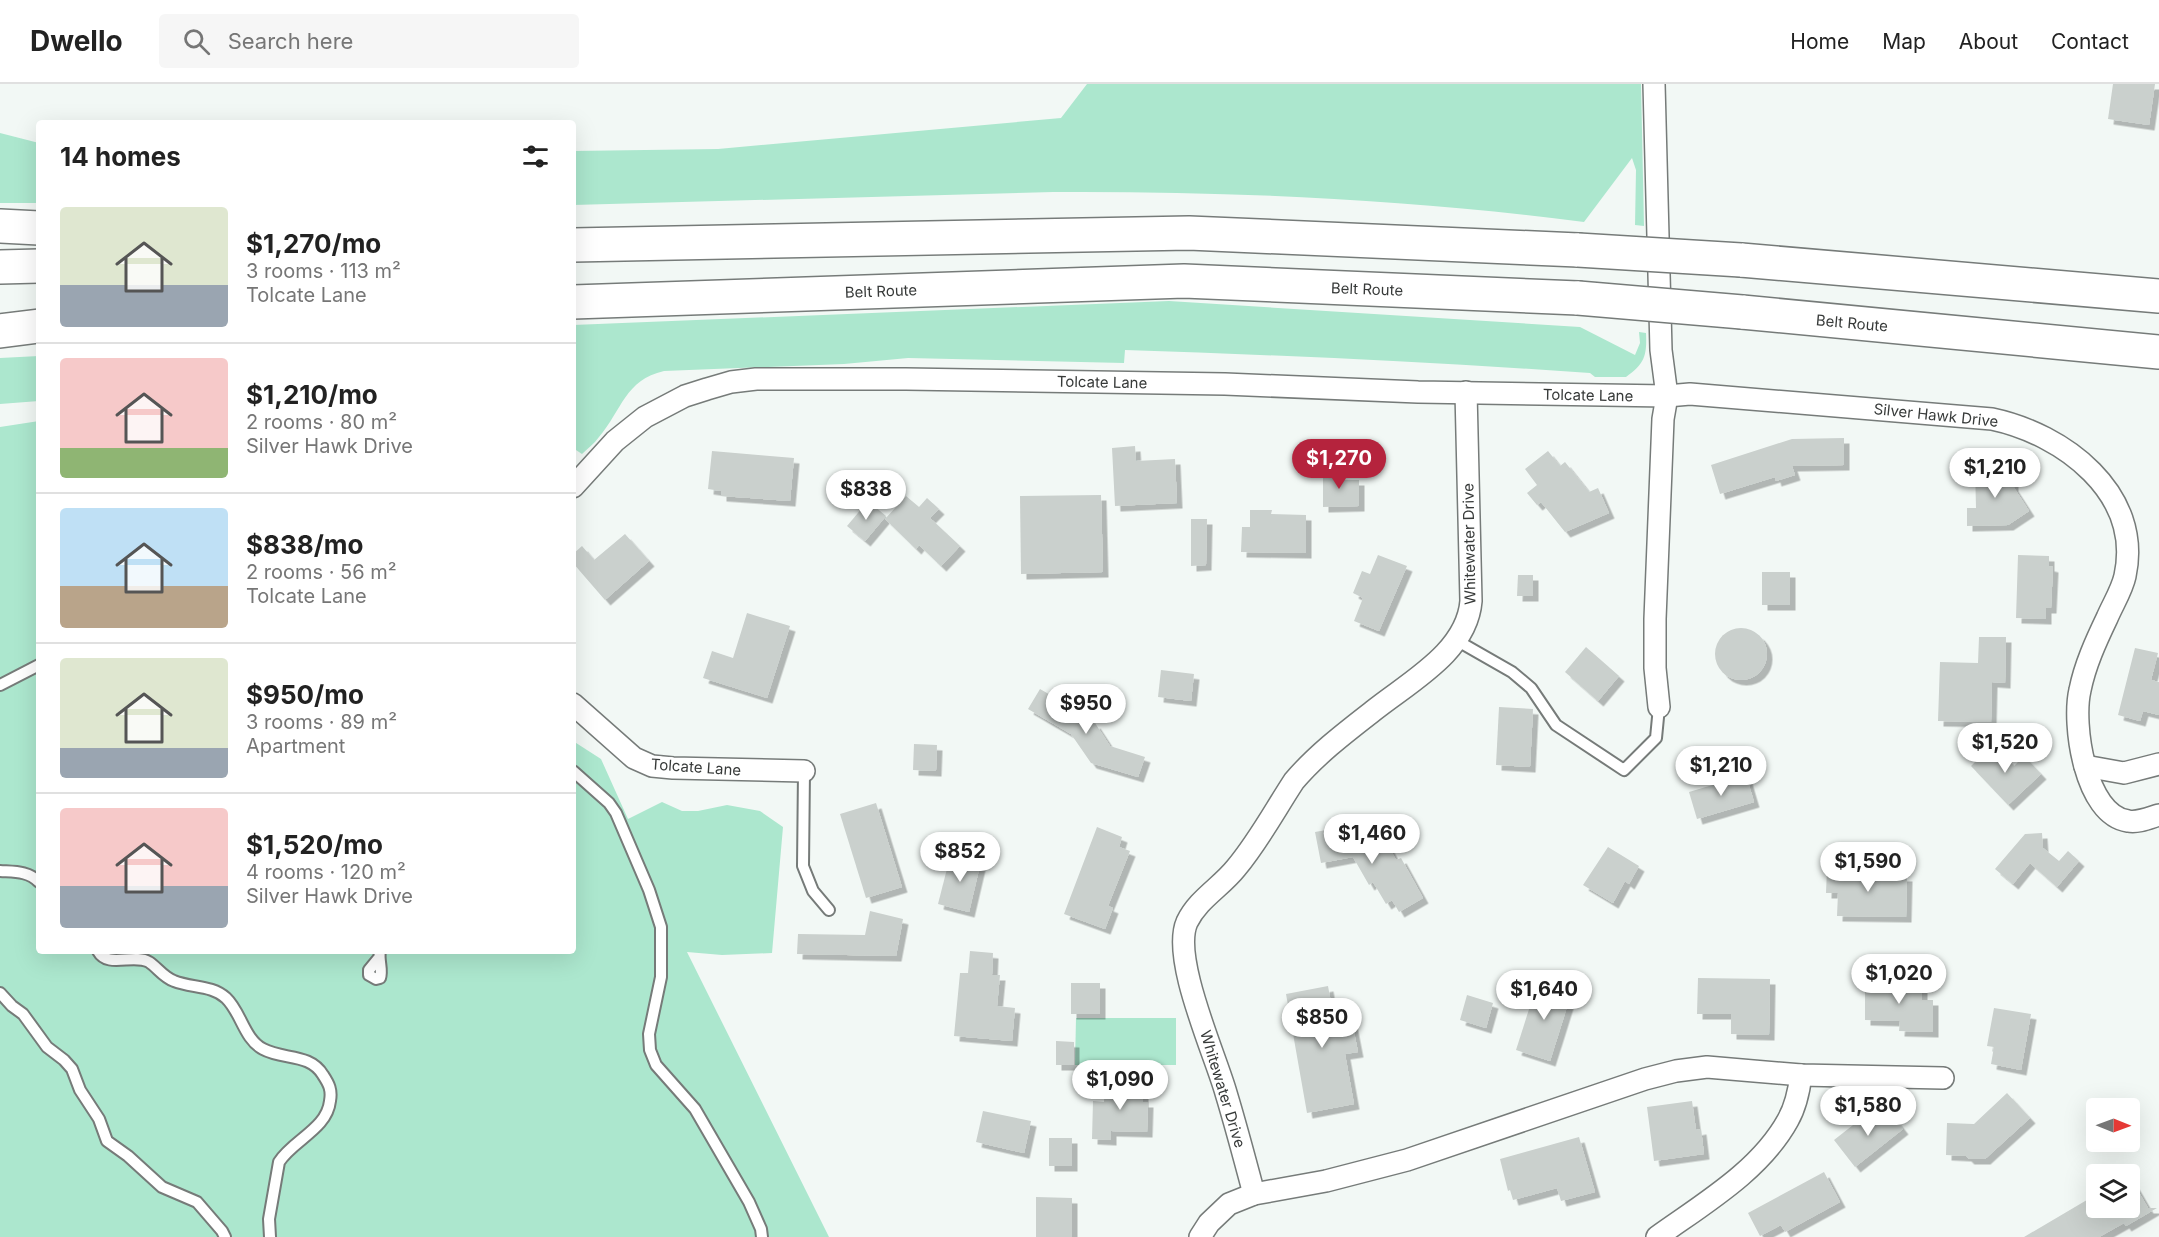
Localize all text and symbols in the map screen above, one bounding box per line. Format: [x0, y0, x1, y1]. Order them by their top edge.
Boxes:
search box [159, 14, 579, 68]
text: Dwello [30, 24, 123, 58]
icon: search [180, 25, 213, 58]
text: Search here [228, 28, 353, 54]
text: Home [1790, 29, 1849, 54]
text: Map [1882, 29, 1926, 54]
text: About [1959, 29, 2018, 54]
text: Contact [2051, 29, 2129, 54]
icon: filters [519, 140, 552, 173]
text: 14 homes [60, 141, 181, 172]
text: $1,270/mo [246, 228, 381, 259]
icon: home [108, 231, 180, 303]
text: 3 rooms · 113 m² [246, 259, 401, 283]
street label: Belt Route [1331, 278, 1403, 300]
street label: Belt Route [845, 280, 917, 302]
text: Tolcate Lane [246, 283, 367, 307]
street label: Belt Route [1815, 310, 1889, 336]
street label: Tolcate Lane [1057, 372, 1147, 392]
text: $1,210/mo [246, 379, 378, 410]
icon: home [108, 382, 180, 454]
street label: Tolcate Lane [1543, 385, 1633, 405]
street label: Silver Hawk Drive [1873, 399, 1999, 431]
text: 2 rooms · 80 m² [246, 410, 397, 434]
text: Silver Hawk Drive [246, 434, 413, 458]
pin: $1,270 [1290, 439, 1388, 490]
text: $1,270 [1306, 446, 1372, 470]
pin: $1,210 [1946, 448, 2044, 499]
text: $1,210 [1963, 455, 2027, 479]
pin: $838 [830, 470, 902, 521]
text: $838 [840, 477, 892, 501]
street label: Whitewater Drive [1458, 483, 1480, 605]
text: $838/mo [246, 529, 363, 560]
icon: home [108, 532, 180, 604]
text: 2 rooms · 56 m² [246, 560, 397, 584]
text: Tolcate Lane [246, 584, 367, 608]
text: $950/mo [246, 679, 364, 710]
icon: home [108, 682, 180, 754]
pin: $950 [1050, 684, 1122, 735]
text: $950 [1060, 691, 1112, 715]
text: 3 rooms · 89 m² [246, 710, 397, 734]
pin: $1,520 [1956, 723, 2054, 774]
text: $1,520 [1971, 730, 2039, 754]
text: Apartment [246, 734, 345, 758]
pin: $1,210 [1672, 746, 1770, 797]
text: $1,210 [1689, 753, 1753, 777]
street label: Tolcate Lane [650, 754, 742, 780]
pin: $1,460 [1323, 814, 1421, 865]
text: $1,460 [1338, 821, 1406, 845]
text: $1,520/mo [246, 829, 383, 860]
icon: home [108, 832, 180, 904]
pin: $852 [924, 832, 996, 883]
text: $852 [934, 839, 986, 863]
pin: $1,590 [1819, 842, 1917, 893]
text: $1,590 [1834, 849, 1902, 873]
text: 4 rooms · 120 m² [246, 860, 406, 884]
text: Silver Hawk Drive [246, 884, 413, 908]
pin: $1,020 [1850, 954, 1948, 1005]
text: $1,020 [1865, 961, 1933, 985]
pin: $1,640 [1495, 970, 1593, 1021]
text: $1,640 [1510, 977, 1578, 1001]
pin: $850 [1286, 998, 1358, 1049]
text: $850 [1296, 1005, 1348, 1029]
street label: Whitewater Drive [1196, 1028, 1250, 1150]
pin: $1,090 [1071, 1060, 1169, 1111]
text: $1,090 [1086, 1067, 1154, 1091]
pin: $1,580 [1819, 1086, 1917, 1137]
text: $1,580 [1834, 1093, 1902, 1117]
north arrow [2086, 1098, 2140, 1152]
map controls [2086, 1098, 2140, 1218]
button: layers [2086, 1164, 2140, 1218]

